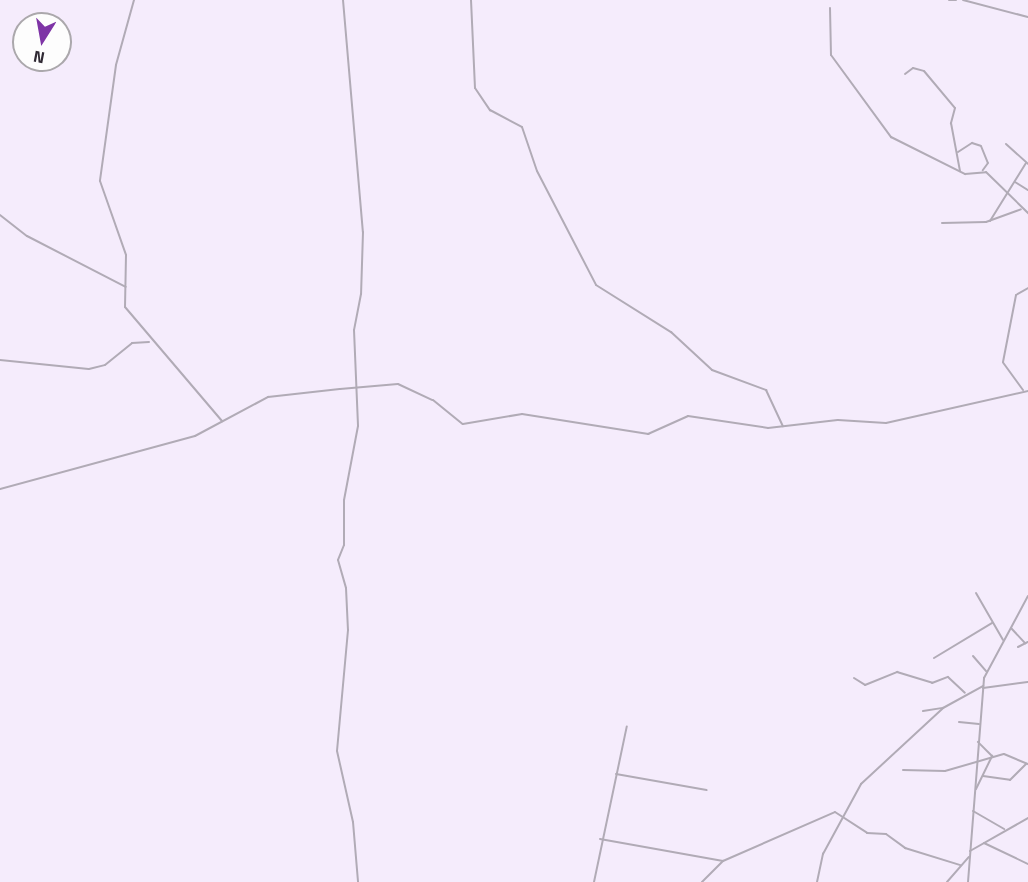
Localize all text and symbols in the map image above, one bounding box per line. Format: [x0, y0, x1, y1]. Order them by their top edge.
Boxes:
north arrow [12, 12, 72, 72]
text: N [31, 45, 47, 71]

